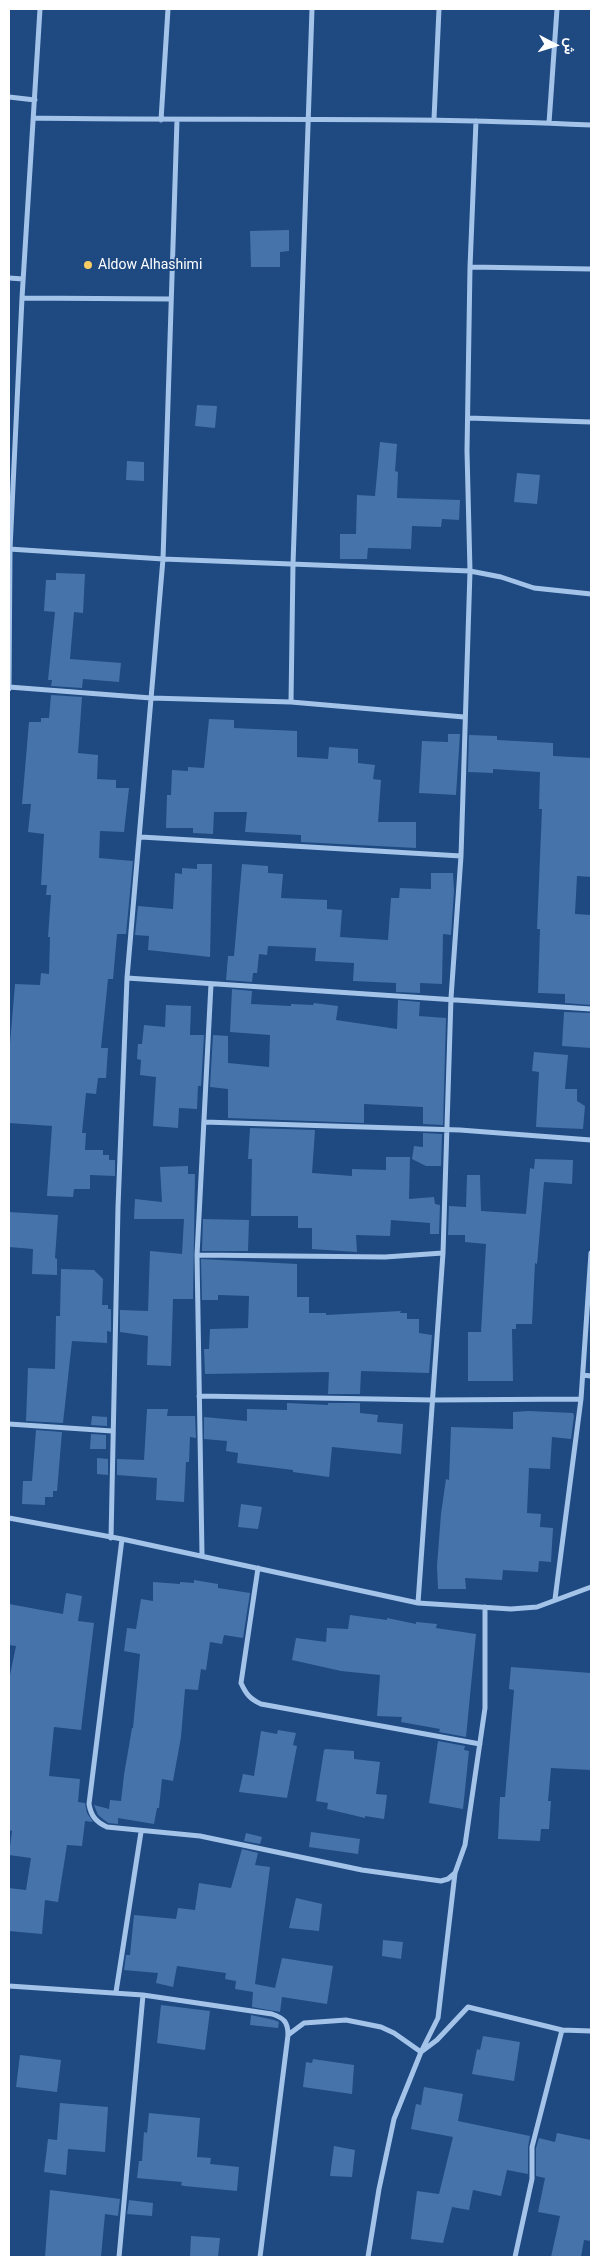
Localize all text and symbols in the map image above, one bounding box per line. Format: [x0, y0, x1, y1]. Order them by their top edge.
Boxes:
north arrow [530, 20, 580, 70]
text: ش [561, 37, 579, 55]
place label: Aldow Alhashimi [98, 257, 202, 273]
marker: Aldow Alhashimi [82, 259, 94, 271]

